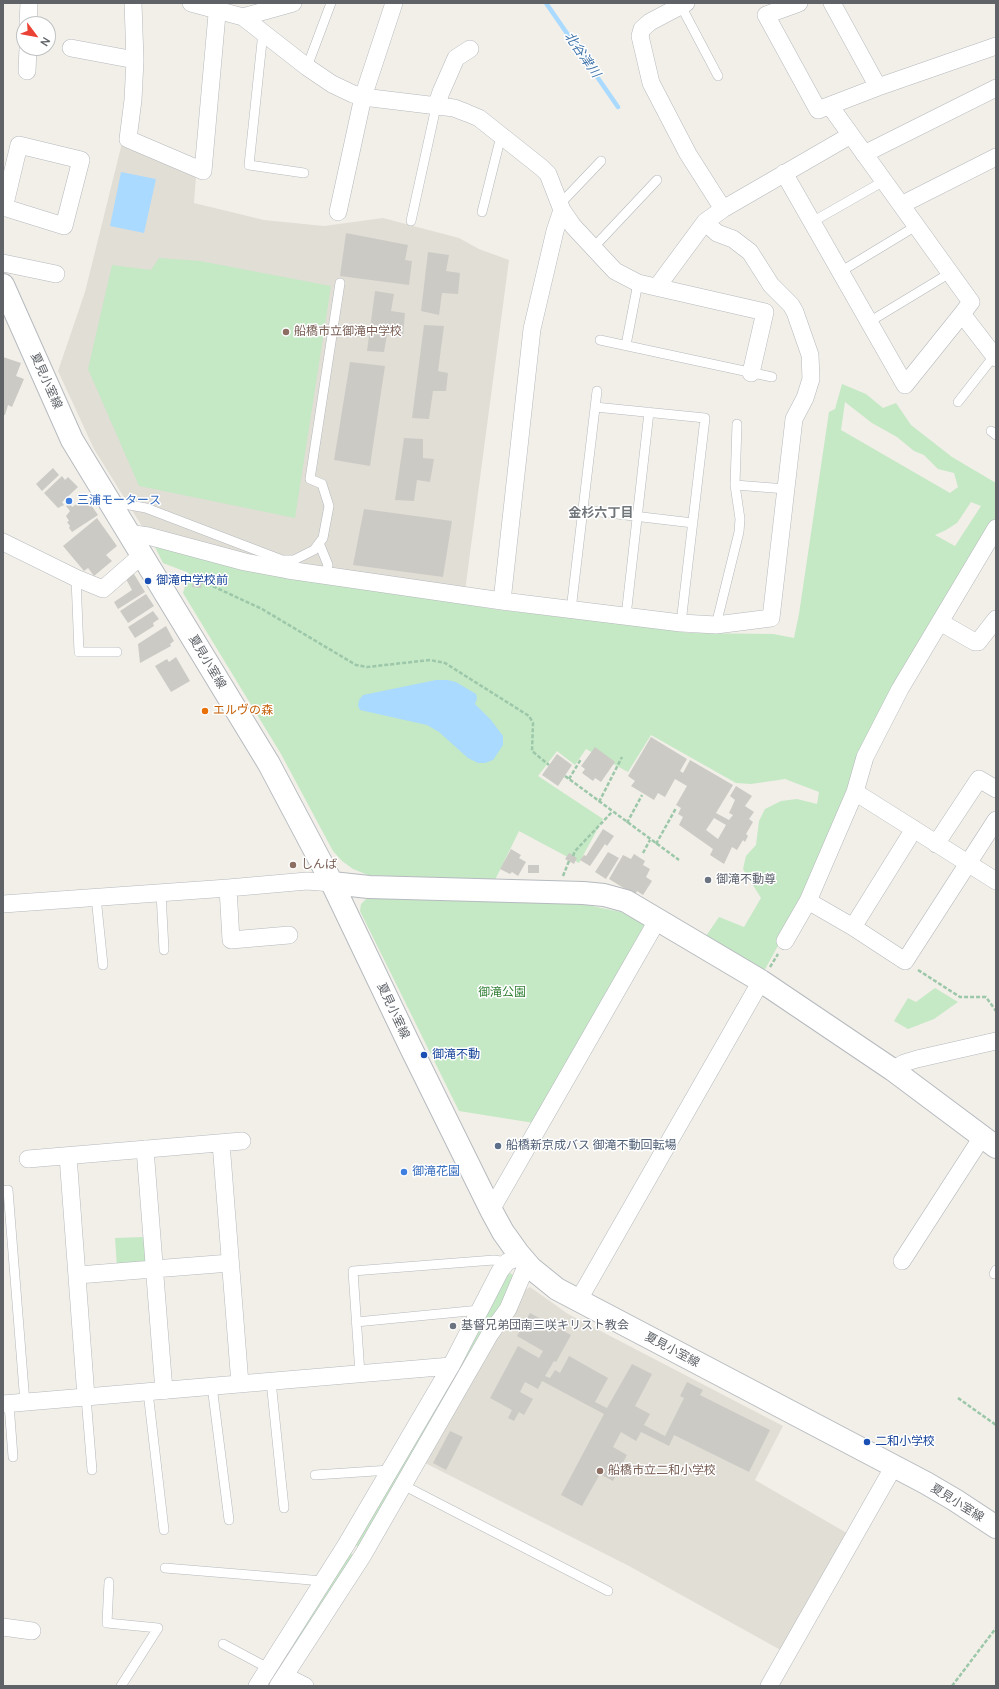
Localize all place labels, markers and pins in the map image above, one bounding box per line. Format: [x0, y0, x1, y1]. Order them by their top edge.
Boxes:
place label: 船橋市立御滝中学校 [294, 325, 402, 339]
marker: 船橋市立御滝中学校 [281, 327, 291, 337]
place label: 三浦モータース [77, 494, 161, 508]
marker: 三浦モータース [64, 496, 74, 506]
place label: 御滝中学校前 [156, 574, 228, 588]
marker: 御滝中学校前 [143, 576, 153, 586]
place label: エルヴの森 [213, 704, 273, 718]
marker: エルヴの森 [200, 706, 210, 716]
place label: しんば [301, 858, 337, 872]
marker: しんば [288, 860, 298, 870]
place label: 御滝不動尊 [716, 873, 776, 887]
marker: 御滝不動尊 [703, 875, 713, 885]
place label: 御滝不動 [432, 1048, 480, 1062]
marker: 御滝不動 [419, 1050, 429, 1060]
place label: 船橋新京成バス 御滝不動回転場 [506, 1139, 676, 1153]
marker: 船橋新京成バス 御滝不動回転場 [493, 1141, 503, 1151]
place label: 御滝花園 [412, 1165, 460, 1179]
marker: 御滝花園 [399, 1167, 409, 1177]
place label: 基督兄弟団南三咲キリスト教会 [461, 1319, 629, 1333]
marker: 基督兄弟団南三咲キリスト教会 [448, 1321, 458, 1331]
place label: 二和小学校 [875, 1435, 935, 1449]
marker: 二和小学校 [862, 1437, 872, 1447]
place label: 船橋市立二和小学校 [608, 1464, 716, 1478]
marker: 船橋市立二和小学校 [595, 1466, 605, 1476]

